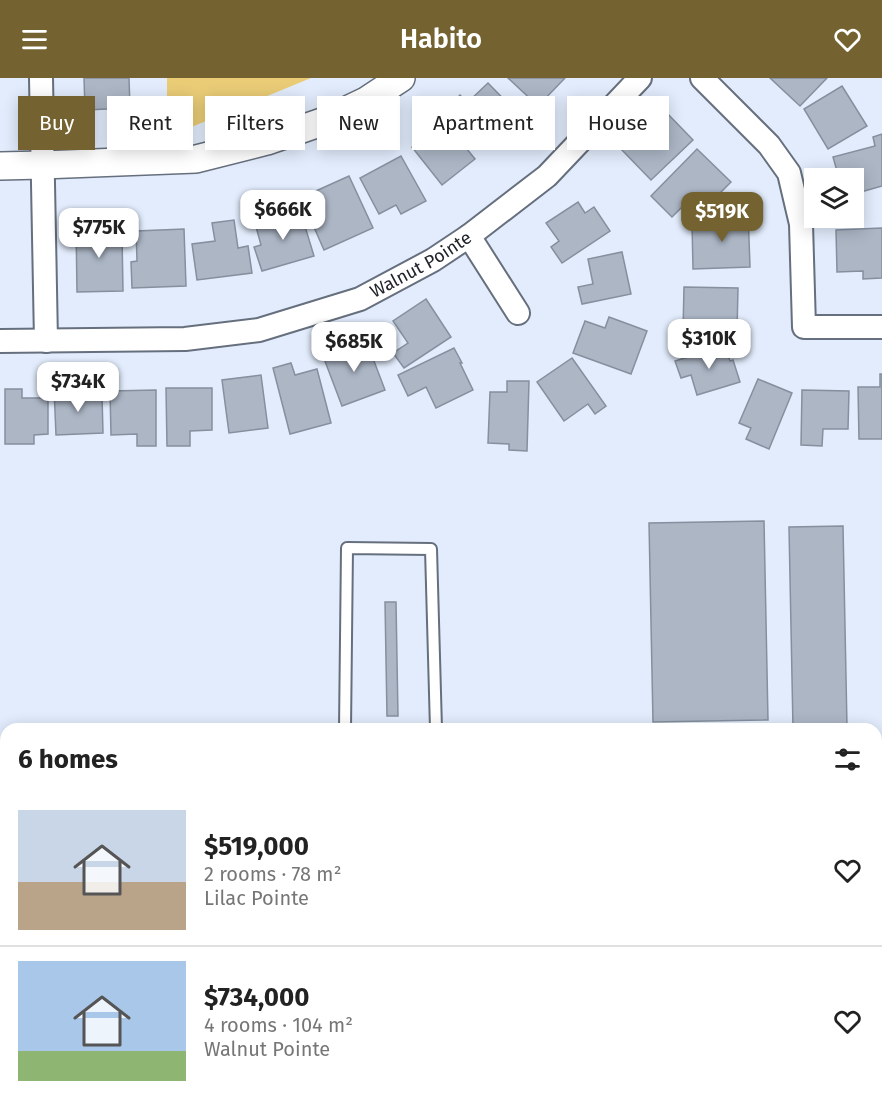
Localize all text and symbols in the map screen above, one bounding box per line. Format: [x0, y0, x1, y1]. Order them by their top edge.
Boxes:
icon: menu [18, 23, 51, 56]
text: Habito [400, 23, 482, 55]
icon: heart [831, 23, 864, 56]
chip: Buy [18, 96, 95, 150]
chip: Rent [107, 96, 193, 150]
chip: Filters [205, 96, 305, 150]
chip: New [317, 96, 400, 150]
chip: Apartment [412, 96, 555, 150]
chip: House [567, 96, 669, 150]
map controls [804, 168, 864, 228]
button: layers [804, 168, 864, 228]
pin: $666K [241, 190, 325, 241]
pin: $519K [680, 192, 764, 243]
text: $666K [254, 197, 312, 221]
text: $519K [695, 199, 749, 223]
pin: $775K [57, 208, 141, 259]
text: $775K [73, 215, 125, 239]
street label: Walnut Pointe [366, 227, 476, 303]
pin: $310K [667, 319, 751, 370]
pin: $685K [312, 322, 396, 373]
text: $310K [682, 326, 736, 350]
text: $685K [325, 329, 383, 353]
pin: $734K [36, 362, 120, 413]
text: $734K [51, 369, 105, 393]
icon: filters [831, 743, 864, 776]
text: 6 homes [18, 744, 118, 775]
text: $519,000 [204, 831, 309, 862]
icon: home [66, 834, 138, 906]
icon: heart [831, 854, 864, 887]
text: 2 rooms · 78 m² [204, 862, 341, 886]
text: Lilac Pointe [204, 886, 309, 910]
text: $734,000 [204, 982, 309, 1013]
icon: home [66, 985, 138, 1057]
icon: heart [831, 1005, 864, 1038]
text: 4 rooms · 104 m² [204, 1013, 353, 1037]
text: Walnut Pointe [204, 1037, 330, 1061]

